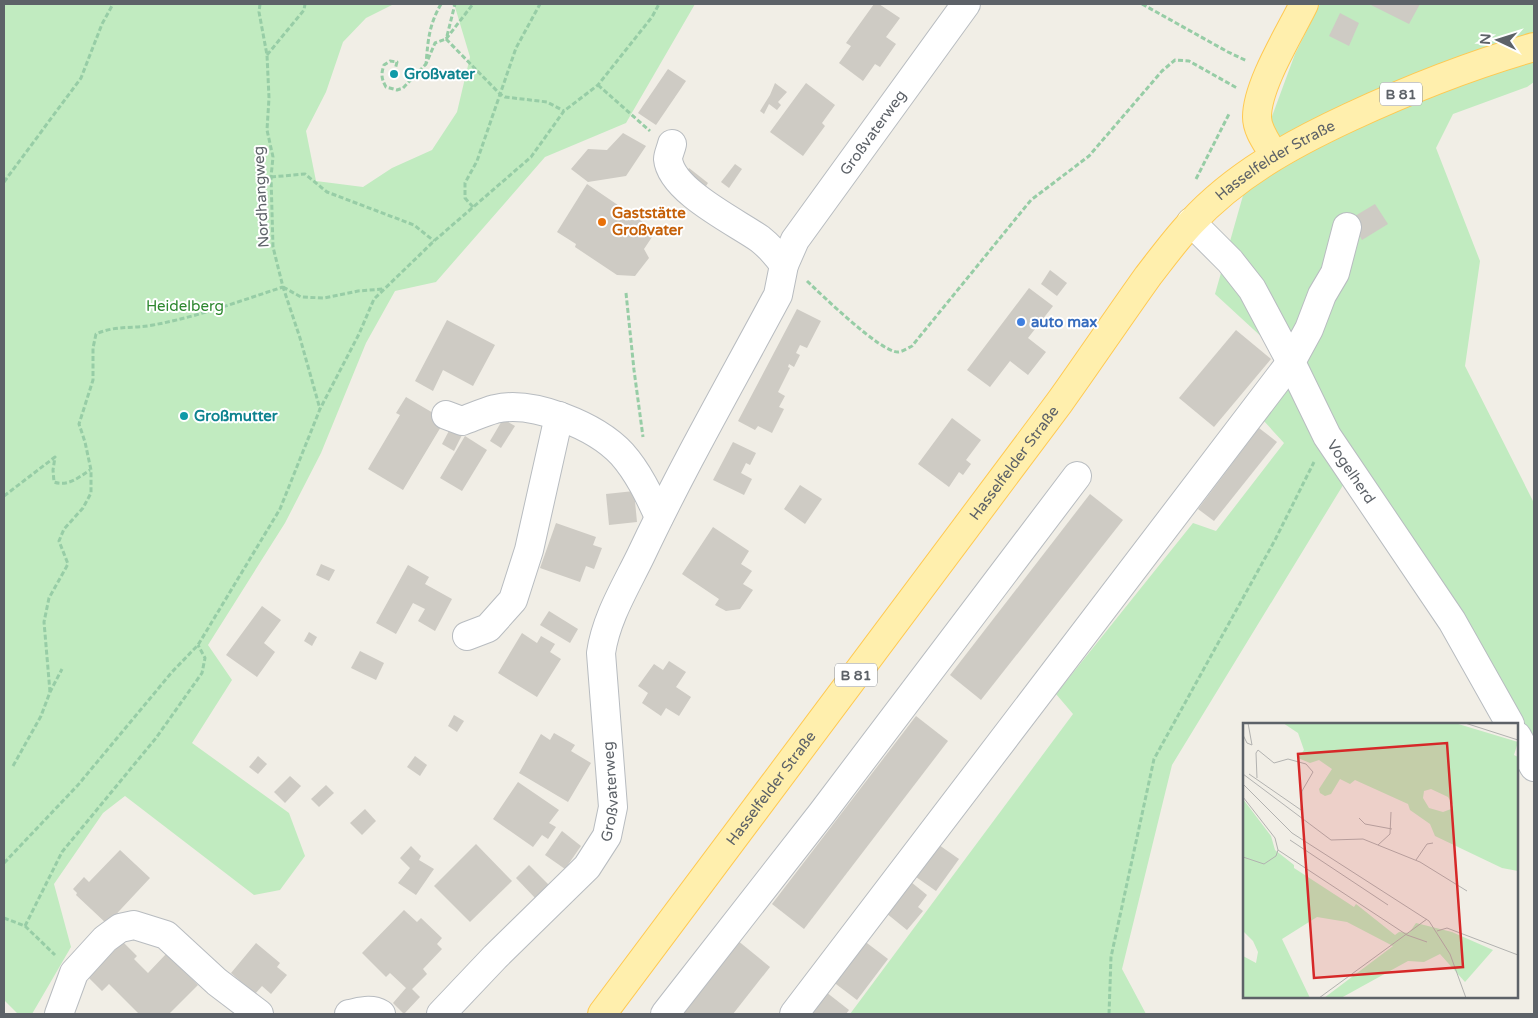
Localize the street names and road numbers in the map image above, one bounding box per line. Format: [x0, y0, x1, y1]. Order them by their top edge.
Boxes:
road number: B 81 [1380, 82, 1422, 106]
street label: Großvaterweg [836, 86, 910, 179]
street label: Hasselfelder Straße [1211, 116, 1338, 204]
street label: Nordhangweg [249, 146, 273, 248]
street label: Hasselfelder Straße [966, 402, 1063, 524]
street label: Vogelherd [1323, 436, 1379, 507]
road number: B 81 [835, 664, 877, 686]
street label: Hasselfelder Straße [722, 728, 819, 849]
street label: Großvaterweg [597, 741, 622, 843]

